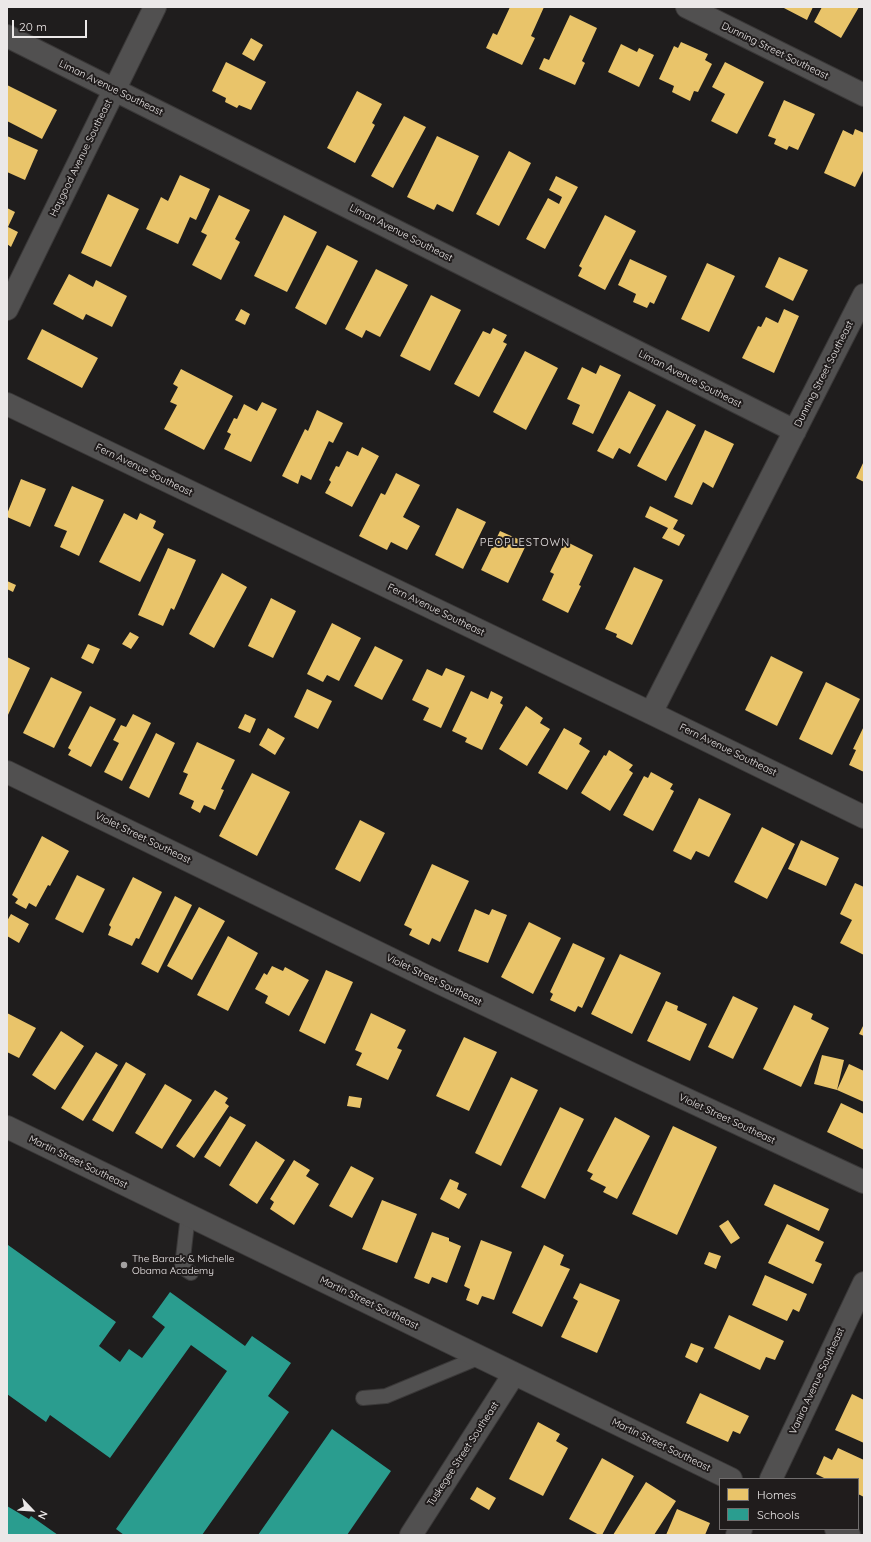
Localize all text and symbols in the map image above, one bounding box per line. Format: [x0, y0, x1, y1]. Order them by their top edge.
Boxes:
scale bar [14, 12, 89, 38]
text: 20 m [19, 19, 47, 34]
street label: Dunning Street Southeast [720, 20, 830, 82]
street label: Liman Avenue Southeast [57, 58, 165, 118]
street label: Haygood Avenue Southeast [47, 97, 115, 219]
street label: Liman Avenue Southeast [347, 202, 455, 264]
street label: Dunning Street Southeast [792, 319, 856, 429]
street label: Liman Avenue Southeast [636, 348, 744, 410]
street label: Fern Avenue Southeast [93, 441, 195, 499]
district label: PEOPLESTOWN [480, 536, 570, 550]
street label: Fern Avenue Southeast [385, 581, 487, 639]
street label: Fern Avenue Southeast [677, 721, 779, 779]
street label: Violet Street Southeast [93, 810, 193, 866]
street label: Violet Street Southeast [384, 952, 484, 1008]
street label: Violet Street Southeast [677, 1091, 777, 1147]
street label: Martin Street Southeast [27, 1133, 129, 1191]
place label: The Barack & Michelle Obama Academy [132, 1253, 234, 1276]
marker: The Barack & Michelle Obama Academy [119, 1260, 129, 1270]
street label: Martin Street Southeast [318, 1274, 420, 1332]
street label: Vanira Avenue Southeast [787, 1326, 847, 1436]
street label: Tuskegee Street Southeast [425, 1399, 501, 1509]
street label: Martin Street Southeast [610, 1416, 712, 1474]
legend [719, 1478, 859, 1530]
text: Homes [757, 1487, 796, 1502]
north arrow [12, 1490, 52, 1530]
text: Schools [757, 1507, 800, 1522]
text: N [35, 1508, 51, 1522]

